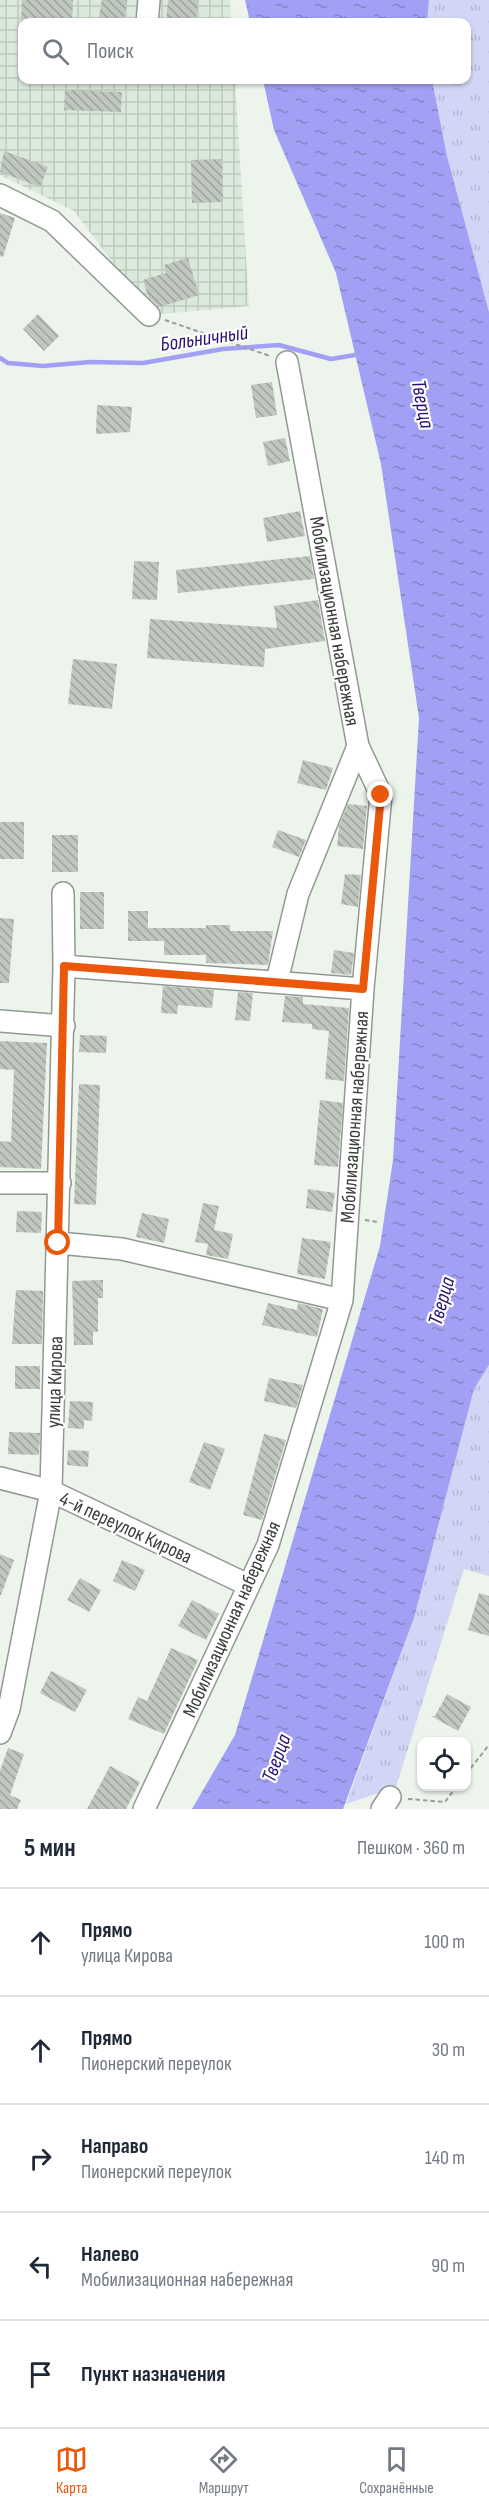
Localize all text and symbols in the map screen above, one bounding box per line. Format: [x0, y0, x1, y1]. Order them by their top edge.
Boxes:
search box [18, 18, 471, 84]
icon: search [39, 35, 72, 68]
text: Поиск [87, 38, 133, 65]
water label: Больничный [159, 320, 250, 357]
water label: Тверца [406, 378, 440, 431]
street label: Мобилизационная набережная [304, 515, 364, 728]
route end [367, 781, 393, 807]
street label: Мобилизационная набережная [336, 1010, 374, 1224]
route start [44, 1229, 70, 1255]
water label: Тверца [423, 1274, 460, 1328]
street label: улица Кирова [41, 1336, 69, 1428]
street label: 4-й переулок Кирова [56, 1487, 196, 1569]
street label: Мобилизационная набережная [178, 1518, 286, 1721]
water label: Тверца [256, 1730, 297, 1786]
map controls [417, 1737, 471, 1791]
button: locate [417, 1737, 471, 1791]
text: 5 мин [24, 1833, 76, 1864]
text: Пешком · 360 m [357, 1836, 465, 1860]
text: Прямо [81, 1917, 132, 1944]
icon: ahead [24, 1926, 57, 1959]
text: 100 m [424, 1930, 465, 1954]
text: улица Кирова [81, 1944, 173, 1968]
text: Прямо [81, 2025, 132, 2052]
icon: ahead [24, 2034, 57, 2067]
text: 30 m [432, 2038, 465, 2062]
text: Пионерский переулок [81, 2052, 232, 2076]
text: Направо [81, 2133, 148, 2160]
icon: right [24, 2142, 57, 2175]
text: 140 m [425, 2146, 465, 2170]
text: Пионерский переулок [81, 2160, 232, 2184]
text: Налево [81, 2241, 139, 2268]
icon: left [24, 2250, 57, 2283]
text: 90 m [431, 2254, 465, 2278]
text: Мобилизационная набережная [81, 2268, 293, 2292]
icon: arrive [24, 2358, 57, 2391]
text: Пункт назначения [81, 2361, 225, 2388]
tab: Карта [55, 2443, 88, 2498]
tab: Маршрут [199, 2443, 249, 2498]
tab: Сохранённые [359, 2443, 434, 2498]

